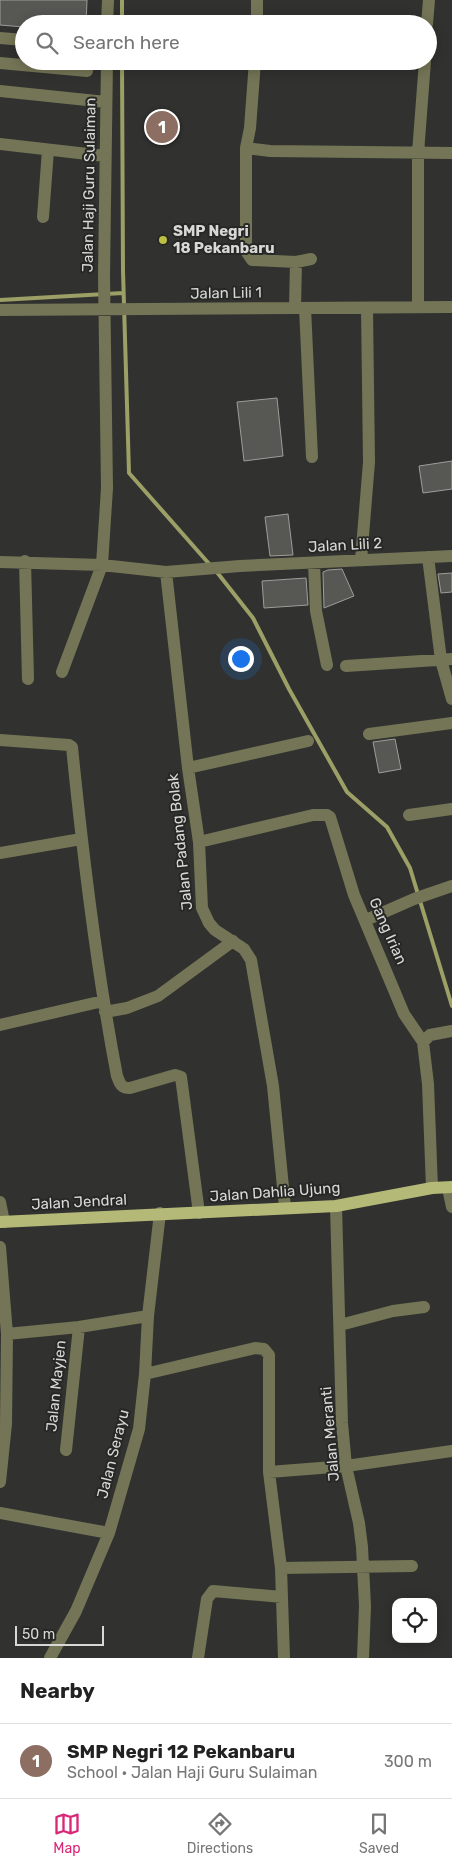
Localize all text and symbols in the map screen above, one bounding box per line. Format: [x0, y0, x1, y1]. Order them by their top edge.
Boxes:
search box [15, 15, 437, 70]
icon: search [33, 29, 61, 57]
text: Search here [73, 31, 180, 54]
street label: Jalan Haji Guru Sulaiman [78, 97, 100, 273]
pin: 1 [146, 108, 178, 146]
place label: SMP Negri 18 Pekanbaru [173, 222, 275, 257]
marker: SMP Negri 18 Pekanbaru [157, 234, 169, 246]
street label: Jalan Lili 1 [190, 283, 262, 303]
street label: Jalan Lili 2 [307, 534, 383, 556]
your location [228, 646, 254, 672]
street label: Jalan Padang Bolak [164, 772, 196, 911]
street label: Gang Irian [365, 895, 411, 967]
street label: Jalan Dahlia Ujung [209, 1178, 341, 1206]
street label: Jalan Jendral [31, 1191, 127, 1213]
street label: Jalan Mayjen [42, 1339, 70, 1433]
street label: Jalan Meranti [317, 1386, 343, 1482]
street label: Jalan Serayu [93, 1408, 133, 1500]
map controls [392, 1598, 437, 1643]
button: locate [392, 1598, 437, 1643]
scale bar [15, 1623, 104, 1646]
text: 50 m [22, 1626, 55, 1643]
text: Nearby [20, 1678, 95, 1703]
text: SMP Negri 12 Pekanbaru [67, 1740, 295, 1763]
text: 1 [32, 1752, 40, 1771]
text: 300 m [384, 1752, 432, 1771]
text: School · Jalan Haji Guru Sulaiman [67, 1763, 318, 1782]
tab: Map [53, 1810, 81, 1857]
tab: Directions [187, 1810, 253, 1857]
tab: Saved [359, 1810, 399, 1857]

